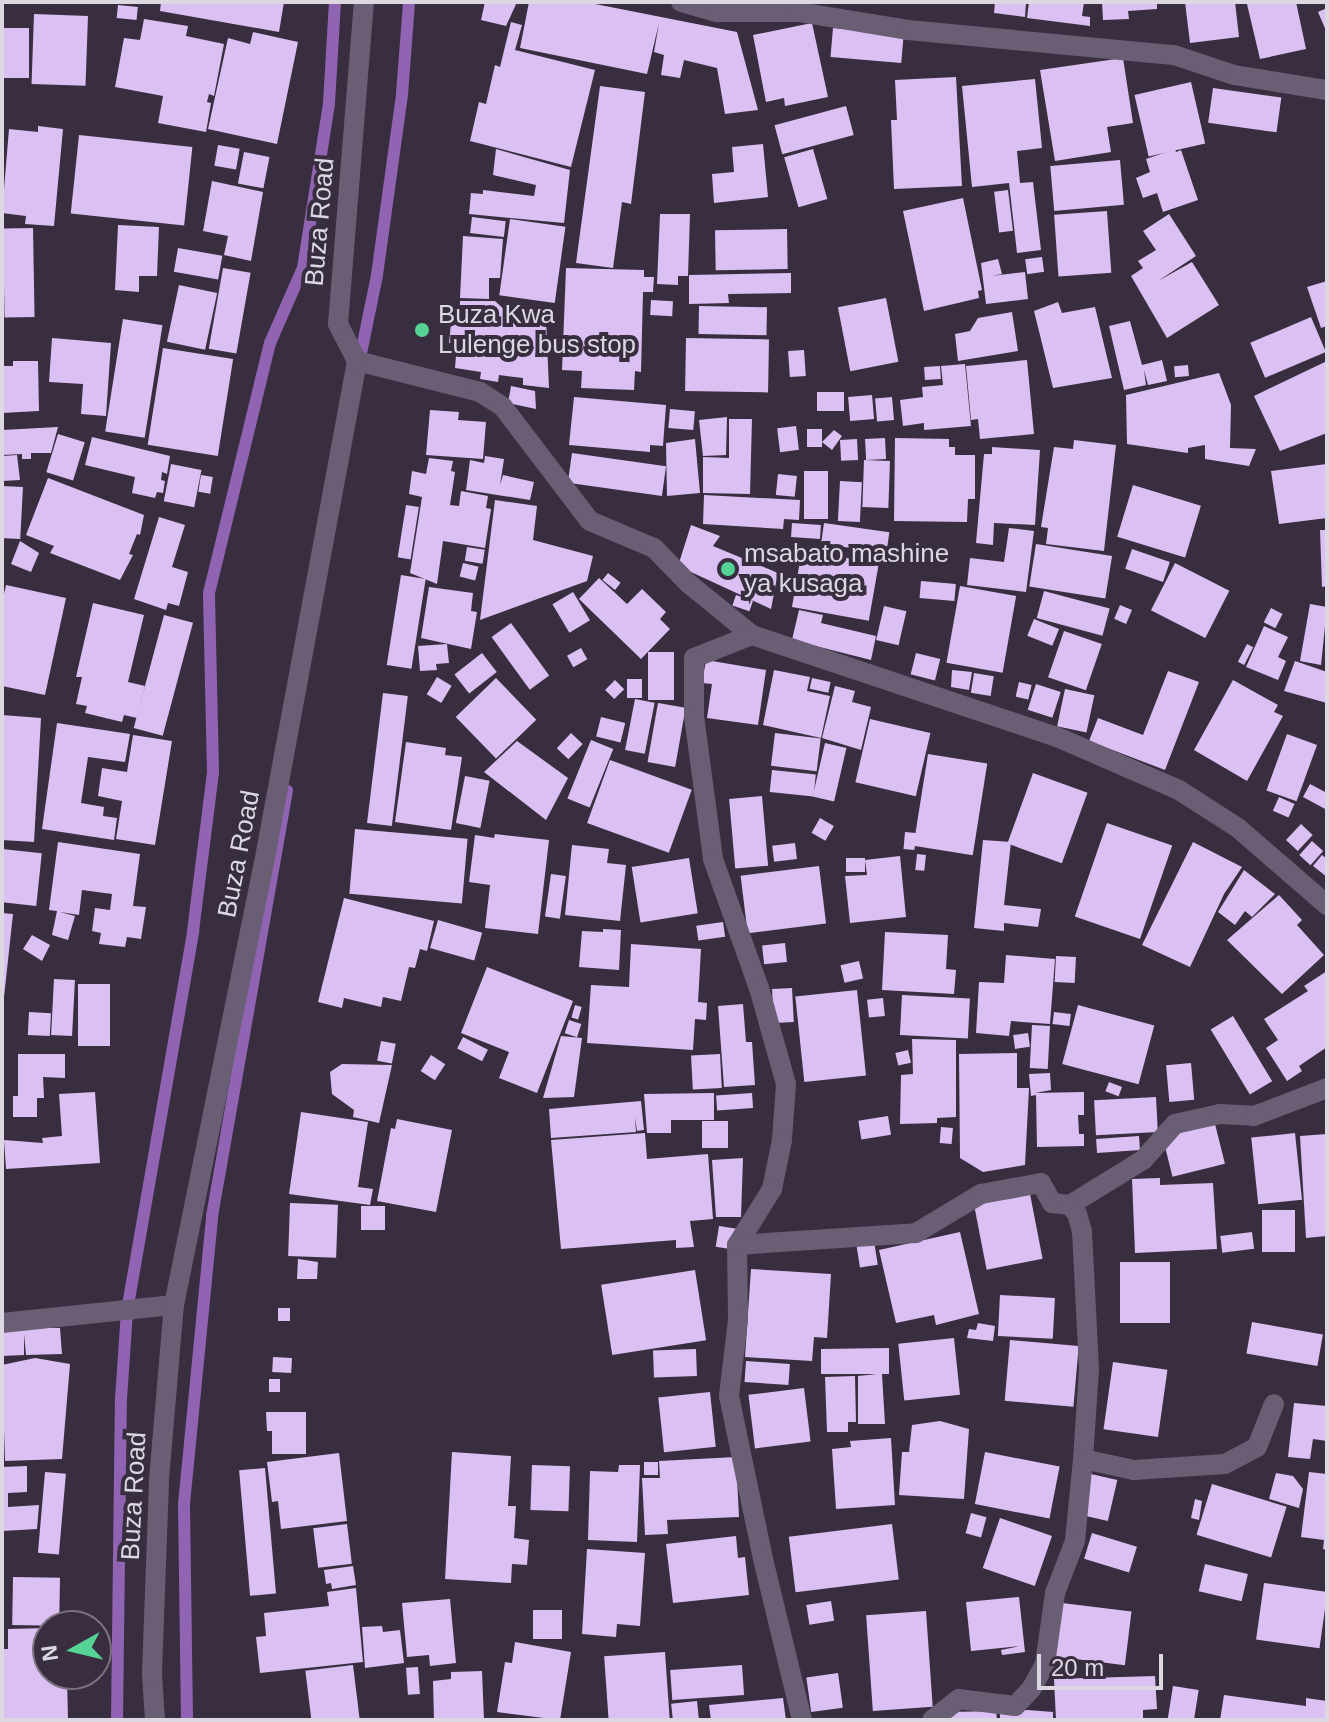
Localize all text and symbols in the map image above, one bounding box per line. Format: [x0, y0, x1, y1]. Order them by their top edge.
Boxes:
street label: Buza Road [299, 157, 341, 287]
place label: Buza Kwa Lulenge bus stop [438, 299, 636, 360]
marker: Buza Kwa Lulenge bus stop [413, 321, 431, 339]
place label: msabato mashine ya kusaga [744, 538, 949, 600]
marker: msabato mashine ya kusaga [719, 560, 737, 578]
street label: Buza Road [211, 788, 267, 920]
street label: Buza Road [115, 1431, 153, 1561]
north arrow [32, 1610, 112, 1690]
scale bar [1041, 1638, 1167, 1688]
text: N [36, 1644, 63, 1663]
text: 20 m [1051, 1654, 1104, 1681]

